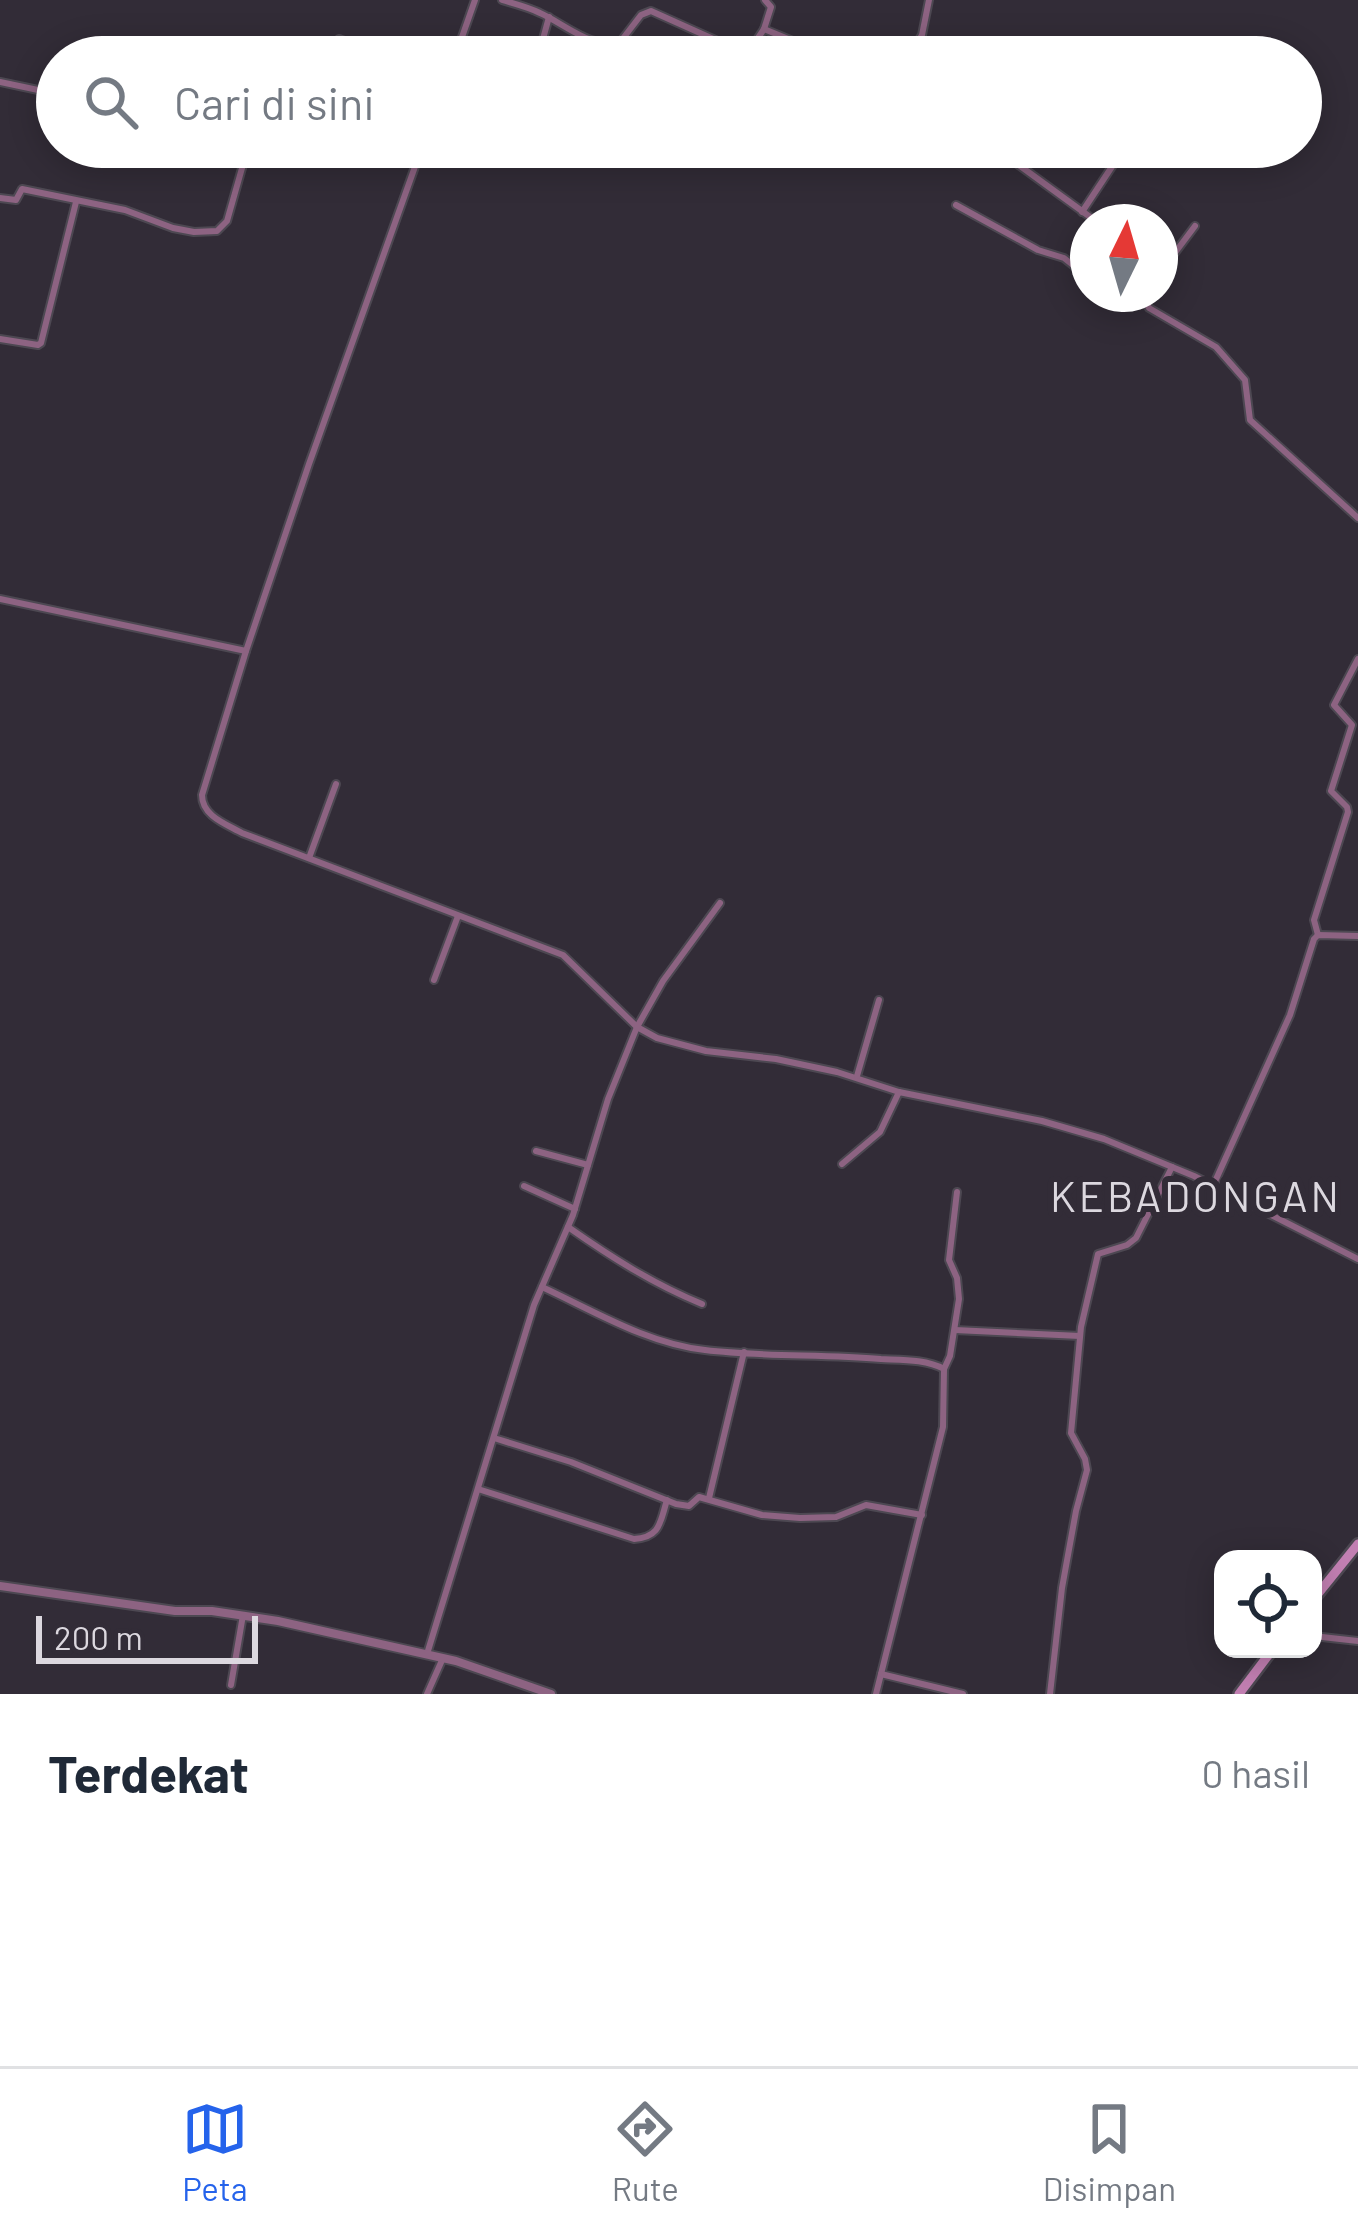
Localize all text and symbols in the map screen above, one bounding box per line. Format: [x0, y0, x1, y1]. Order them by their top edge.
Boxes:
search box [36, 36, 1322, 168]
icon: search [78, 69, 144, 135]
text: Cari di sini [174, 75, 375, 129]
north arrow [1070, 204, 1178, 312]
district label: KEBADONGAN [1050, 1170, 1342, 1220]
map controls [1214, 1550, 1322, 1658]
button: locate [1214, 1550, 1322, 1658]
scale bar [36, 1610, 258, 1663]
text: 200 m [54, 1617, 143, 1657]
text: Terdekat [48, 1742, 249, 1803]
text: 0 hasil [1202, 1749, 1310, 1796]
tab: Peta [182, 2096, 248, 2208]
tab: Rute [612, 2096, 679, 2208]
tab: Disimpan [1043, 2096, 1176, 2208]

